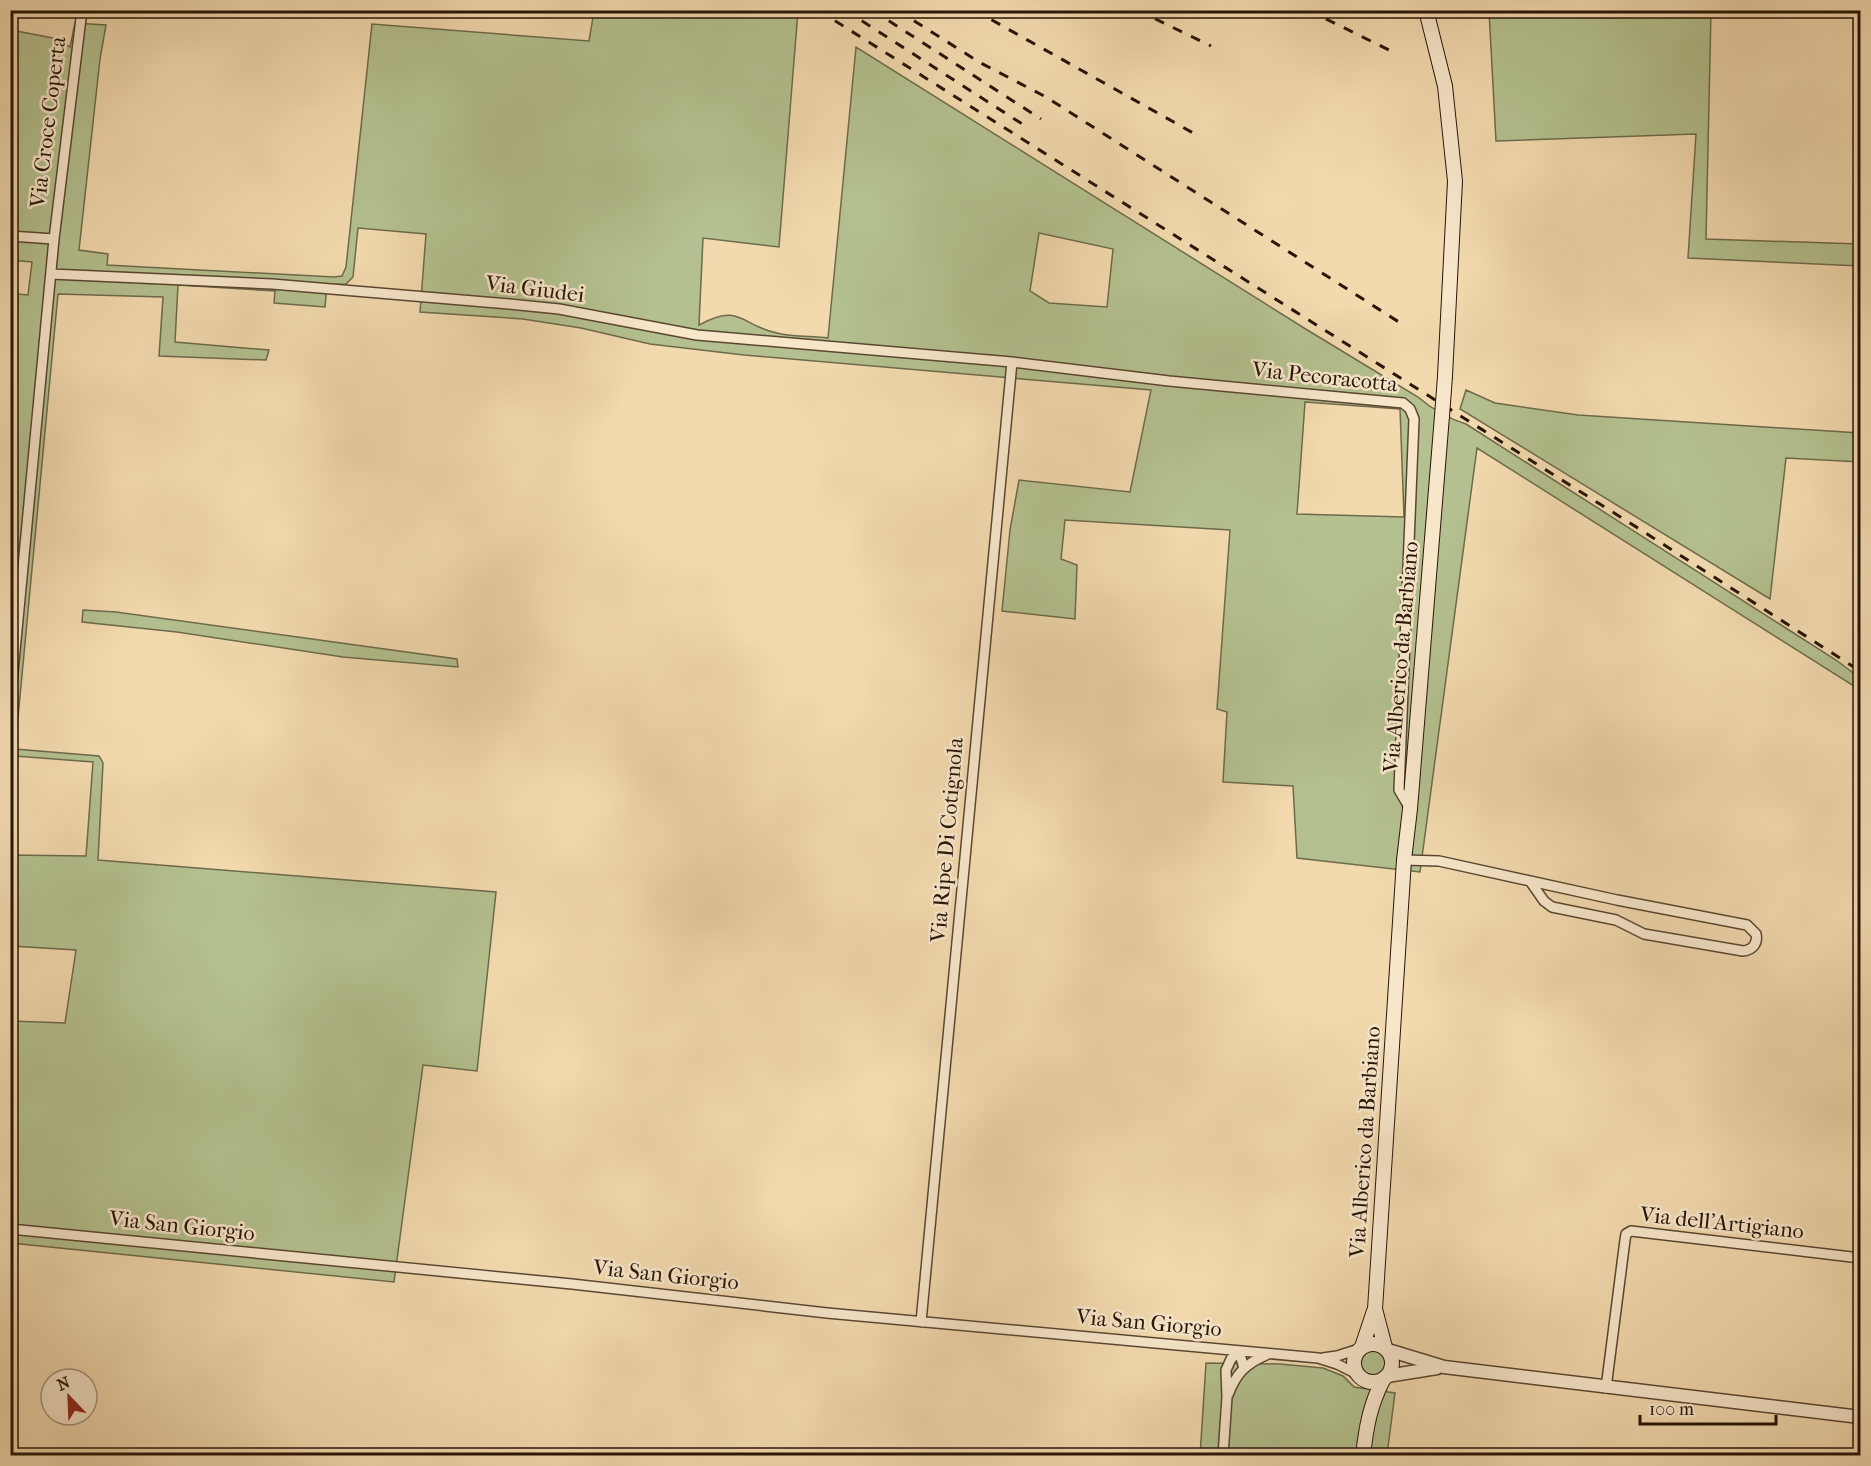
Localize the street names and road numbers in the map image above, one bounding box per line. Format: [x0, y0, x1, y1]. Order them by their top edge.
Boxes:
street label: Via Croce Coperta [24, 34, 72, 210]
street label: Via Giudei [483, 270, 586, 308]
street label: Via Pecoracotta [1250, 356, 1400, 398]
street label: Via Alberico da Barbiano [1378, 540, 1424, 775]
street label: Via Ripe Di Cotignola [925, 736, 969, 945]
street label: Via Alberico da Barbiano [1344, 1025, 1386, 1260]
street label: Via dell'Artigiano [1638, 1201, 1805, 1245]
street label: Via San Giorgio [107, 1205, 256, 1247]
street label: Via San Giorgio [591, 1254, 740, 1296]
street label: Via San Giorgio [1074, 1304, 1223, 1342]

